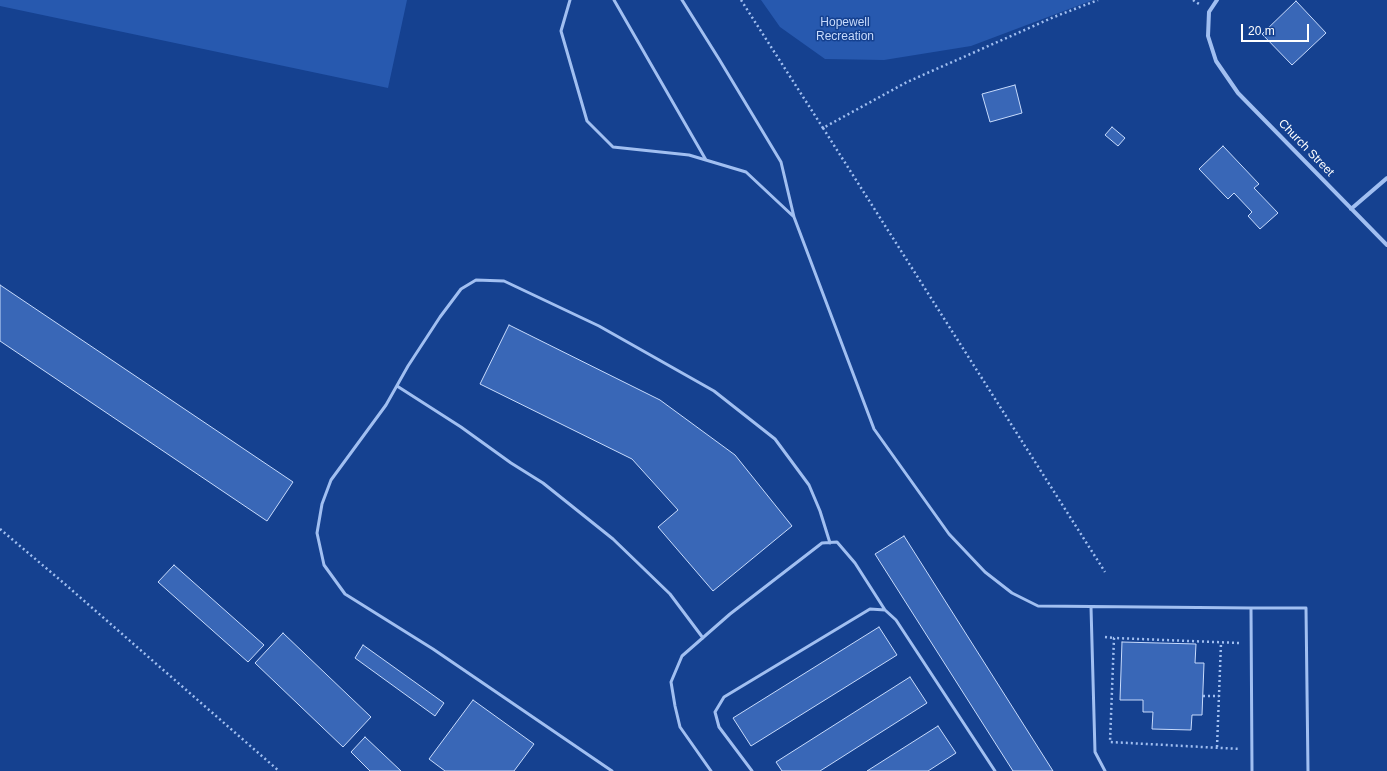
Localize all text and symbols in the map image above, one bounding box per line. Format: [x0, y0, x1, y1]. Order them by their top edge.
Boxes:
park label: Hopewell Recreation [816, 16, 874, 44]
scale bar [1243, 16, 1311, 42]
text: 20 m [1248, 24, 1275, 38]
street label: Church Street [1275, 116, 1337, 180]

